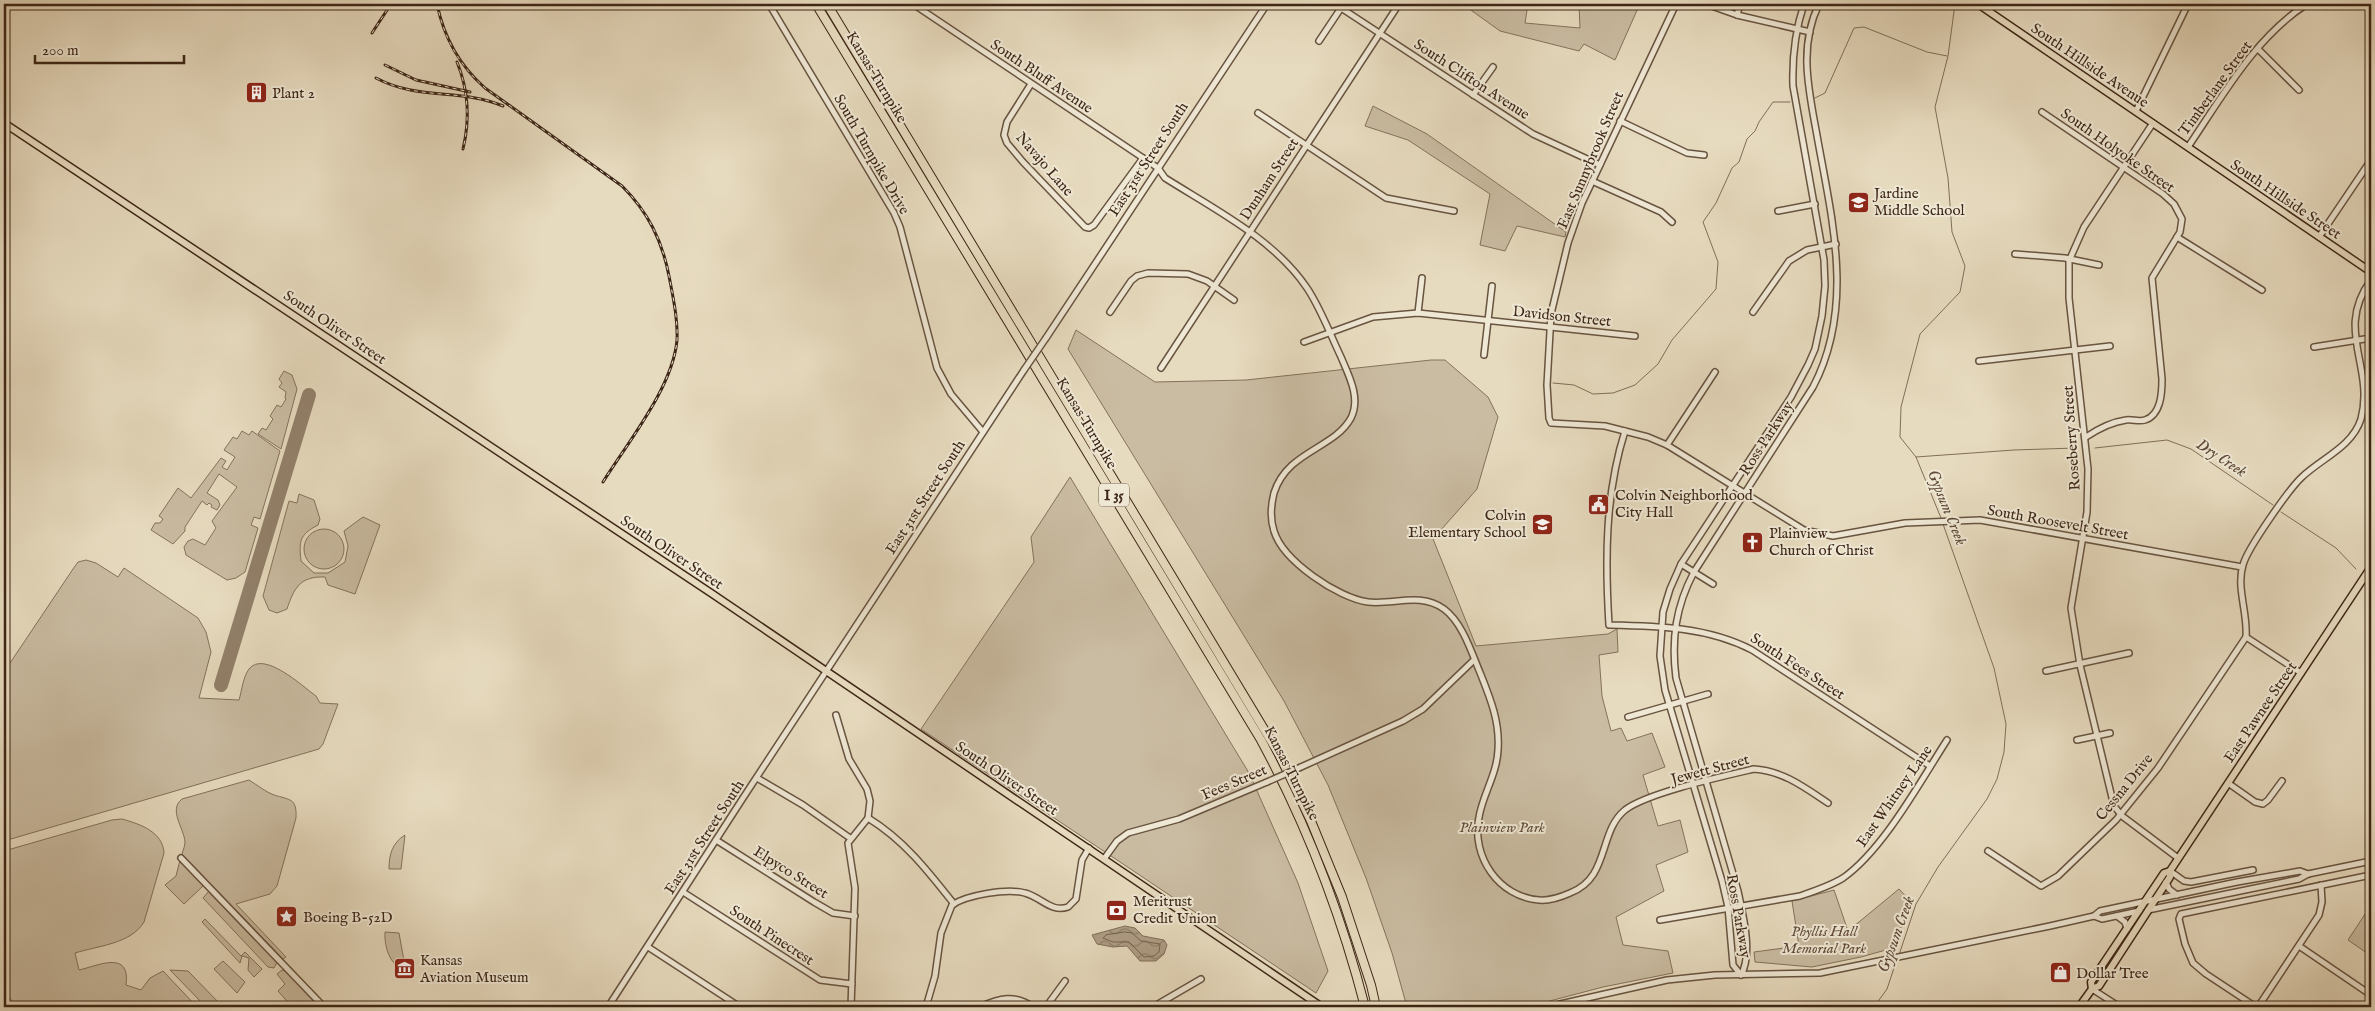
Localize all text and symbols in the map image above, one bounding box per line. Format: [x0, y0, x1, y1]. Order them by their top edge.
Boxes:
street label: South Hillside Avenue [2027, 19, 2152, 112]
street label: Kansas Turnpike [842, 28, 911, 127]
scale bar [35, 32, 184, 64]
street label: South Bluff Avenue [987, 35, 1097, 118]
street label: South Clifton Avenue [1410, 35, 1533, 124]
street label: Timberlane Street [2175, 37, 2256, 140]
text: 200 m [42, 41, 79, 60]
building icon: Plant 2 [244, 81, 268, 105]
place label: Plant 2 [272, 84, 315, 103]
street label: East Sunnybrook Street [1553, 89, 1628, 232]
street label: South Turnpike Drive [829, 91, 914, 218]
street label: East 31st Street South [1104, 98, 1193, 220]
street label: South Holyoke Street [2057, 104, 2178, 197]
street label: Navajo Lane [1012, 128, 1078, 200]
street label: Dunham Street [1236, 135, 1303, 224]
street label: South Hillside Street [2227, 155, 2345, 244]
place label: Jardine Middle School [1872, 184, 1965, 220]
school or university icon: Jardine Middle School [1846, 190, 1870, 214]
street label: South Oliver Street [280, 286, 390, 369]
street label: Davidson Street [1512, 302, 1612, 331]
street label: Kansas Turnpike [1052, 374, 1121, 473]
street label: Roseberry Street [2058, 385, 2085, 491]
street label: Ross Parkway [1735, 397, 1798, 479]
water label: Dry Creek [2192, 435, 2250, 483]
street label: East 31st Street South [881, 436, 970, 558]
water label: Gypsum Creek [1922, 467, 1971, 549]
road number: I 35 [1099, 484, 1129, 506]
place label: Colvin Neighborhood City Hall [1615, 486, 1754, 522]
public building icon: Colvin Neighborhood City Hall [1587, 492, 1611, 516]
street label: South Roosevelt Street [1986, 501, 2130, 544]
place label: Colvin Elementary School [1408, 506, 1527, 542]
street label: South Oliver Street [617, 511, 727, 594]
school or university icon: Colvin Elementary School [1530, 512, 1554, 536]
place label: Plainview Church of Christ [1769, 524, 1874, 560]
church icon: Plainview Church of Christ [1741, 530, 1765, 554]
street label: South Fees Street [1747, 629, 1849, 704]
street label: East Pawnee Street [2220, 658, 2301, 766]
street label: Kansas Turnpike [1260, 723, 1324, 824]
street label: South Oliver Street [952, 737, 1062, 820]
street label: East Whitney Lane [1852, 742, 1937, 851]
street label: Jewett Street [1667, 750, 1751, 790]
street label: Cessna Drive [2092, 750, 2157, 825]
street label: Fees Street [1199, 760, 1270, 805]
street label: East 31st Street South [660, 776, 749, 898]
park label: Plainview Park [1459, 818, 1545, 837]
street label: Elpyco Street [750, 842, 832, 903]
street label: Ross Parkway [1722, 872, 1755, 960]
place label: Meritrust Credit Union [1133, 892, 1217, 928]
water label: Gypsum Creek [1874, 893, 1920, 976]
bank icon: Meritrust Credit Union [1105, 898, 1129, 922]
street label: South Pinecrest [726, 901, 817, 970]
place icon: Boeing B-52D [275, 905, 299, 929]
place label: Boeing B-52D [303, 908, 393, 927]
park label: Phyllis Hall Memorial Park [1782, 922, 1866, 958]
place label: Kansas Aviation Museum [419, 951, 529, 987]
museum icon: Kansas Aviation Museum [392, 957, 416, 981]
shop icon: Dollar Tree [2048, 961, 2072, 985]
place label: Dollar Tree [2076, 964, 2149, 983]

